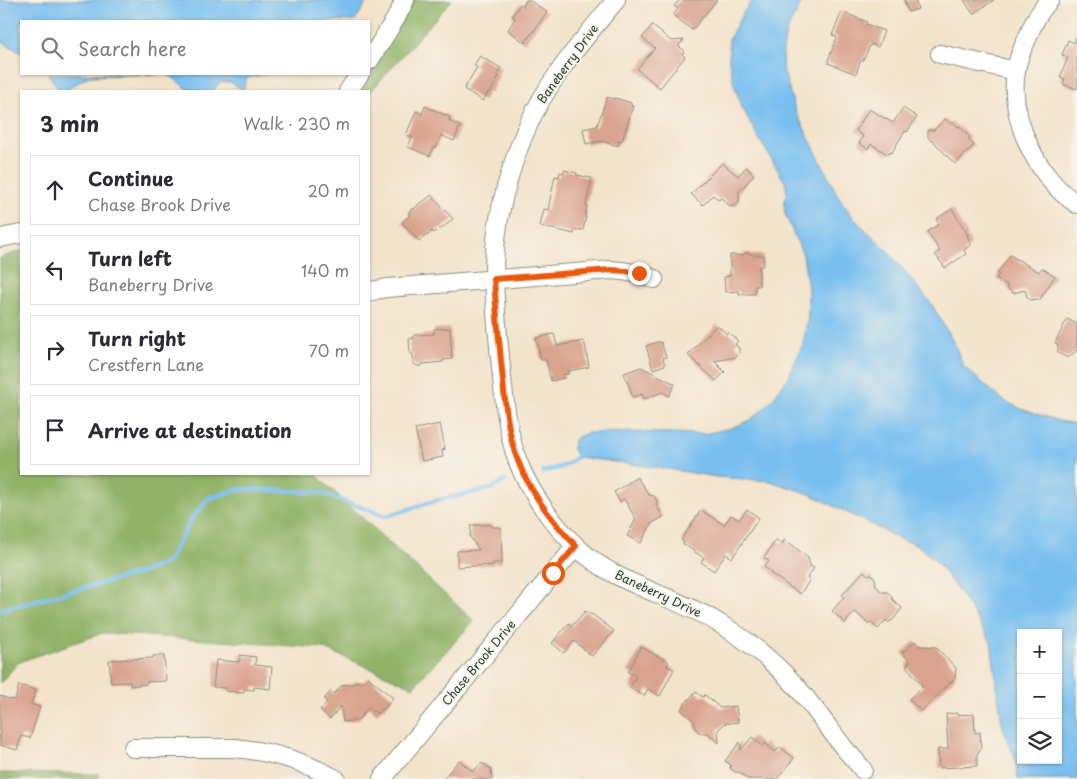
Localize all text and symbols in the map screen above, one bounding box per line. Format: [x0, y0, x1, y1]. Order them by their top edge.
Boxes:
search box [20, 20, 370, 75]
street label: Baneberry Drive [532, 20, 602, 107]
icon: search [38, 34, 66, 62]
text: Search here [78, 34, 187, 62]
text: 3 min [40, 107, 99, 139]
text: Walk · 230 m [243, 111, 350, 135]
text: Continue [88, 164, 174, 192]
icon: ahead [41, 176, 69, 204]
text: 20 m [308, 178, 349, 202]
text: Chase Brook Drive [88, 192, 231, 216]
text: Turn left [88, 244, 172, 272]
icon: left [41, 256, 69, 284]
text: 140 m [301, 258, 349, 282]
route end [628, 262, 651, 285]
text: Baneberry Drive [88, 272, 213, 296]
text: Turn right [88, 324, 186, 352]
icon: right [41, 336, 69, 364]
text: 70 m [309, 338, 349, 362]
text: Crestfern Lane [88, 352, 204, 376]
icon: arrive [41, 416, 69, 444]
text: Arrive at destination [88, 416, 292, 444]
route start [542, 562, 565, 585]
street label: Baneberry Drive [612, 565, 705, 621]
street label: Chase Brook Drive [437, 616, 520, 709]
map controls [1017, 629, 1062, 764]
button: + [1017, 629, 1062, 674]
button: − [1017, 674, 1062, 719]
button: layers [1017, 719, 1062, 764]

